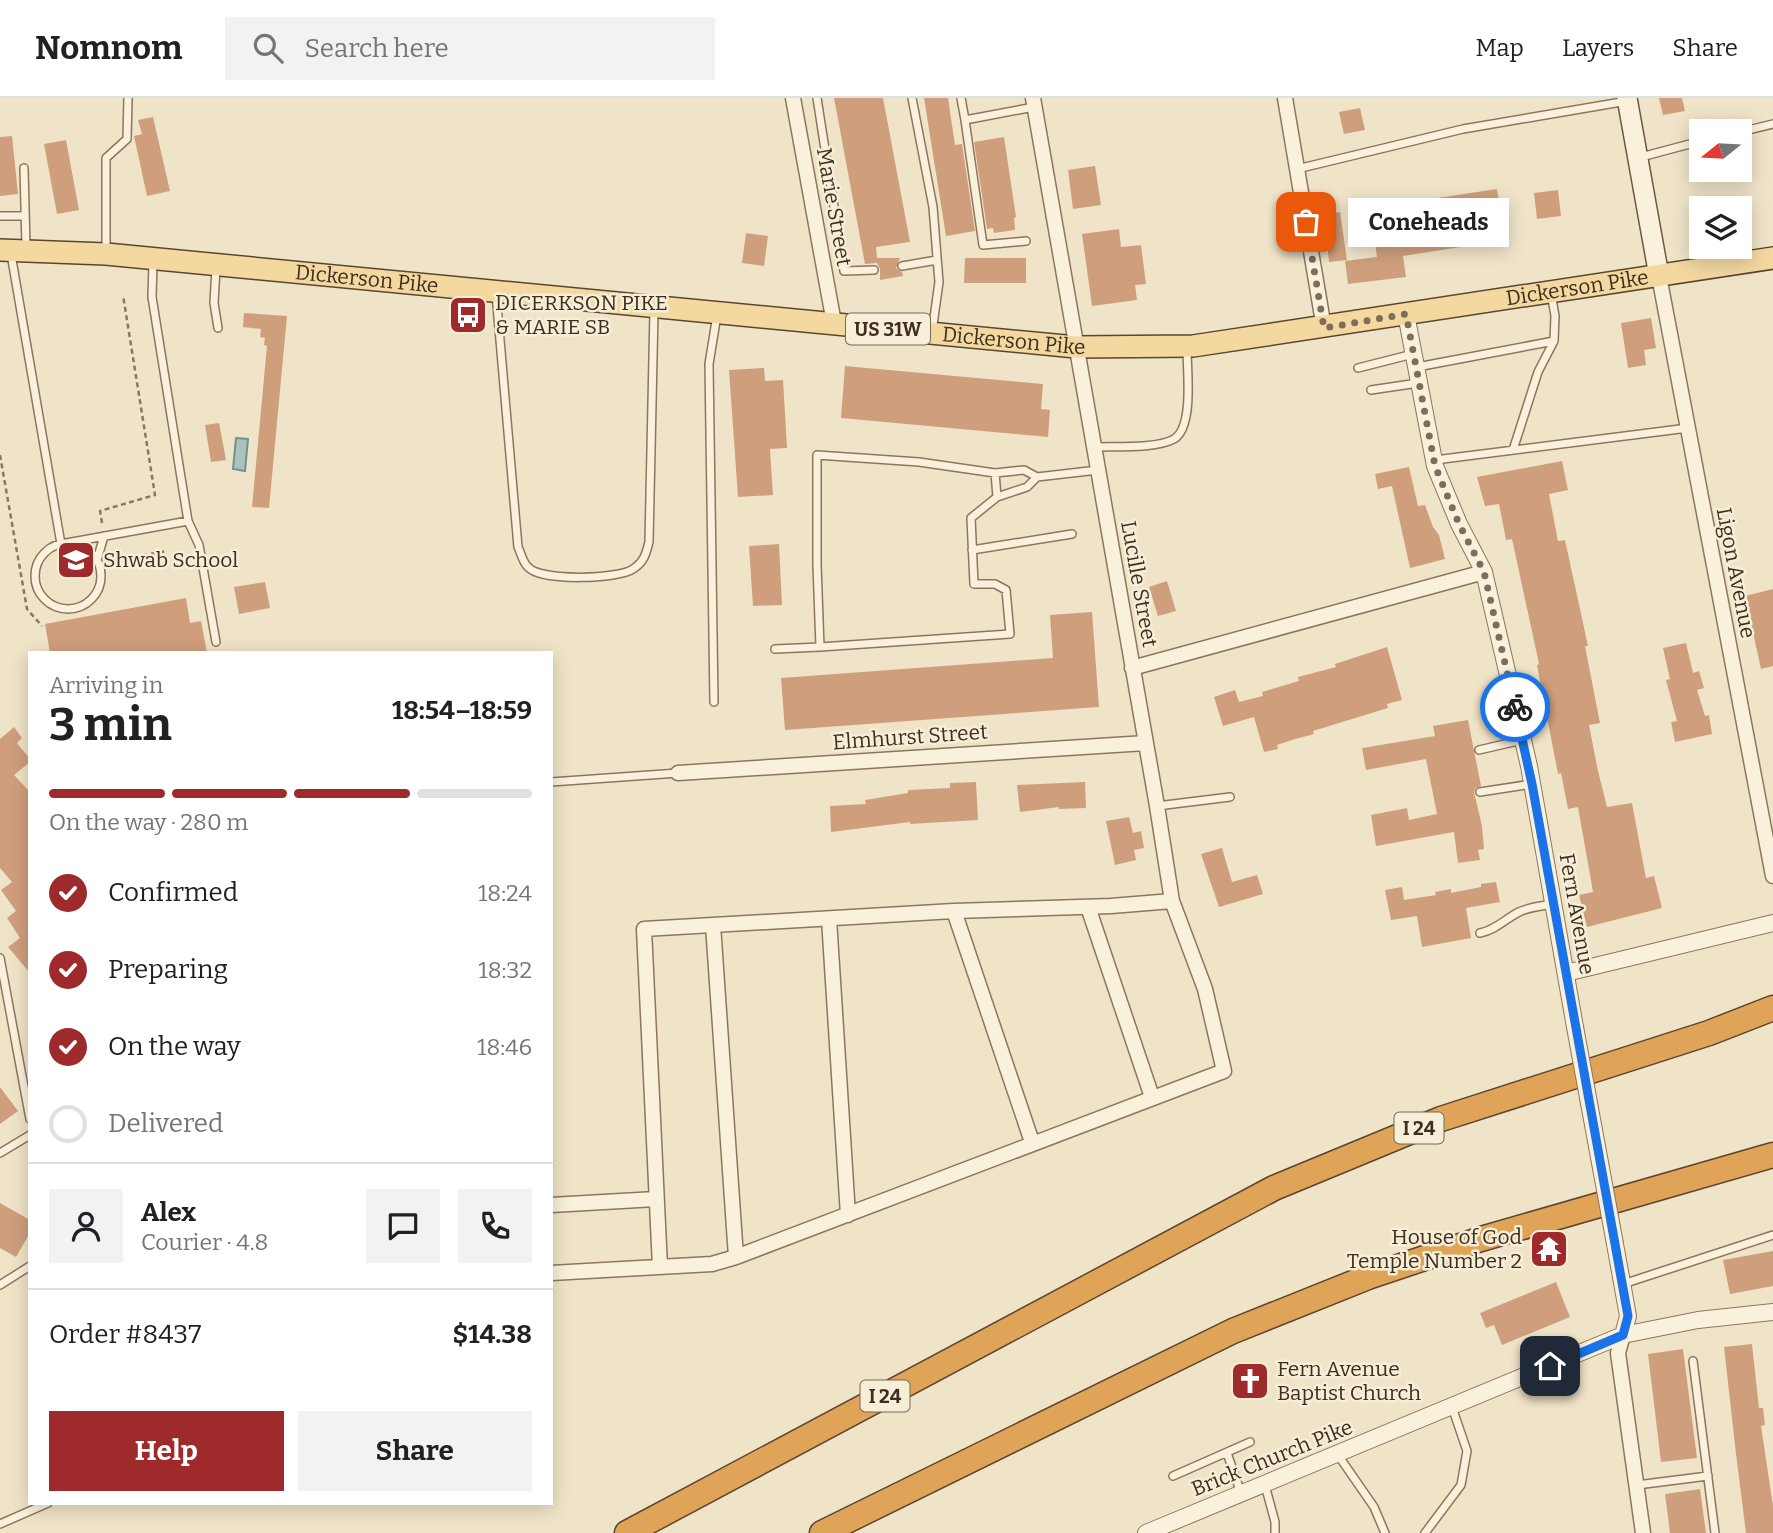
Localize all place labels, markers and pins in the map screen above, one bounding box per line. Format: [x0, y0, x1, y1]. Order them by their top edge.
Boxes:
pin [1276, 192, 1336, 252]
callout: Coneheads [1348, 198, 1509, 246]
place label: DICERKSON PIKE & MARIE SB [495, 290, 668, 340]
bus stop icon: DICERKSON PIKE & MARIE SB [447, 294, 489, 336]
school or university icon: Shwab School [55, 539, 97, 581]
place label: Shwab School [103, 547, 238, 573]
place label: House of God Temple Number 2 [1347, 1224, 1522, 1274]
temple icon: House of God Temple Number 2 [1528, 1228, 1570, 1270]
pin [1520, 1336, 1580, 1396]
place label: Fern Avenue Baptist Church [1277, 1356, 1421, 1406]
church icon: Fern Avenue Baptist Church [1229, 1360, 1271, 1402]

